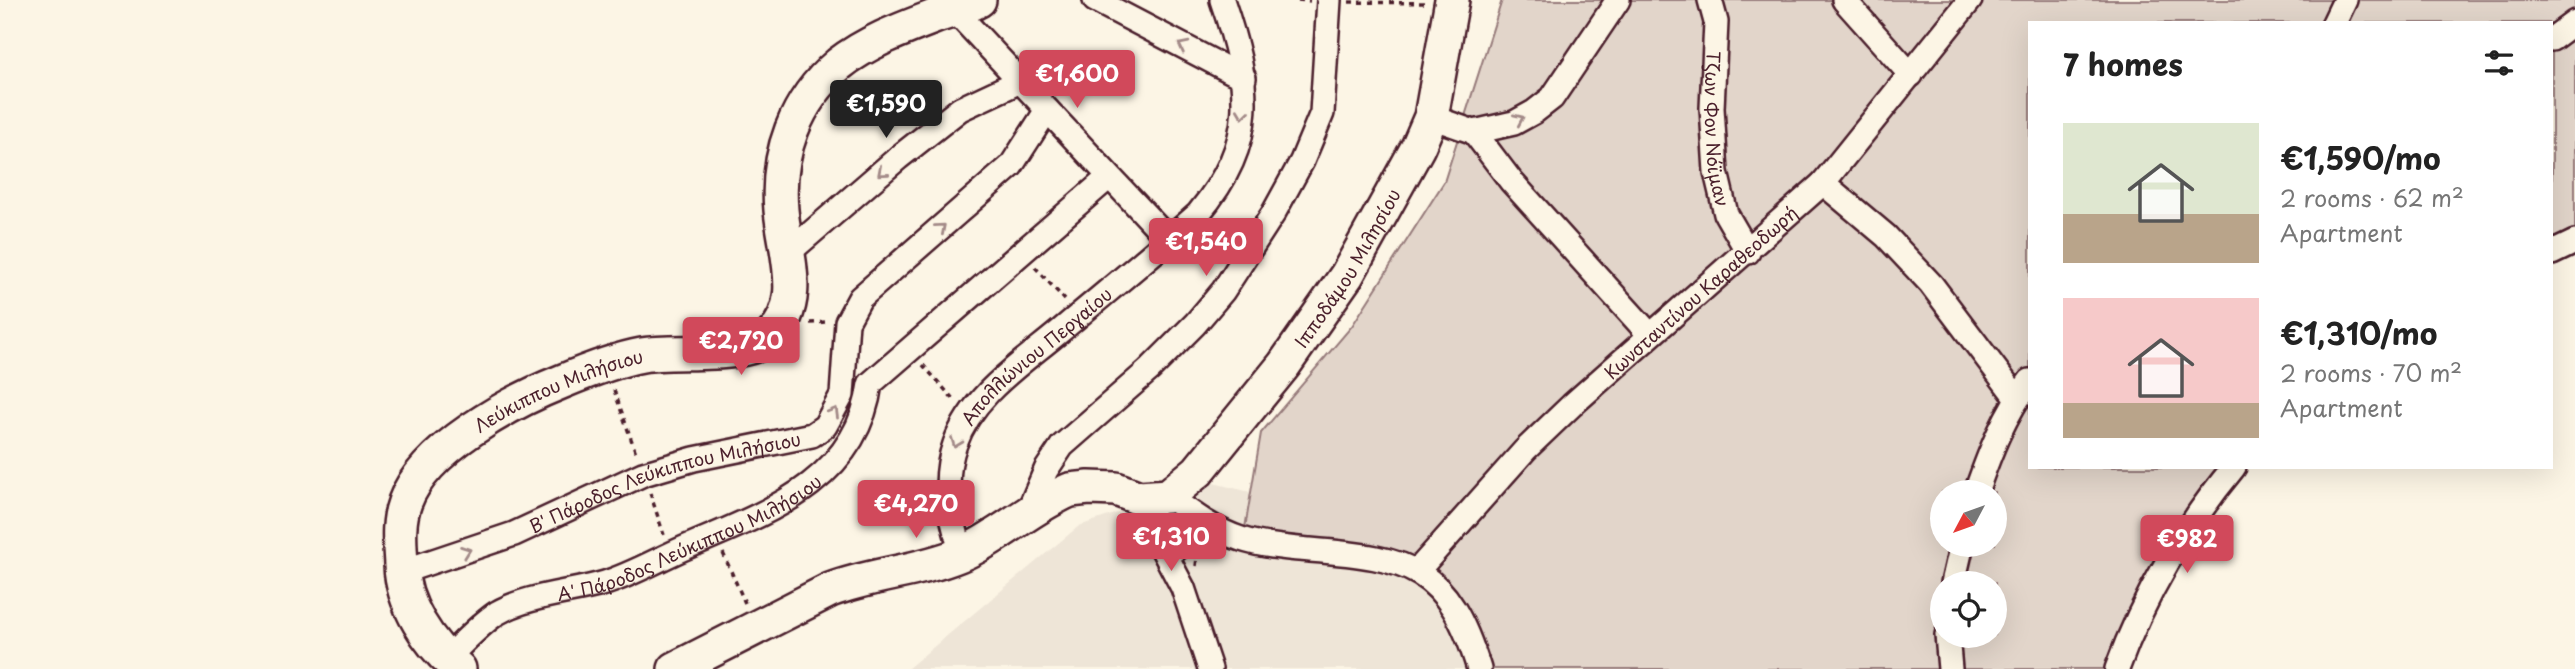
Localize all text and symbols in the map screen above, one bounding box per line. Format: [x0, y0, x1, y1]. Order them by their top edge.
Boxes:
one-way arrow [1178, 41, 1190, 54]
text: 7 homes [2063, 41, 2183, 86]
icon: filters [2480, 44, 2518, 82]
pin: €1,600 [1020, 50, 1134, 110]
street label: Τζων Φον Νόϊμαν [1698, 50, 1737, 209]
text: €1,600 [1035, 55, 1119, 90]
pin: €1,590 [829, 80, 943, 140]
text: €1,590 [846, 85, 926, 120]
one-way arrow [1236, 108, 1251, 120]
one-way arrow [1512, 113, 1524, 127]
text: €1,590/mo [2280, 135, 2441, 180]
icon: home [2119, 151, 2203, 235]
one-way arrow [877, 164, 890, 176]
text: 2 rooms · 62 m² [2280, 180, 2464, 215]
street label: Ιπποδάμου Μιλησίου [1287, 183, 1406, 353]
street label: Κωνσταντίνου Καραθεοδωρή [1598, 199, 1803, 385]
text: Apartment [2280, 215, 2403, 250]
pin: €1,540 [1149, 218, 1263, 278]
text: €1,540 [1165, 223, 1247, 258]
one-way arrow [933, 224, 946, 236]
street label: Απολλώνιου Περγαίου [953, 280, 1117, 430]
text: €1,310/mo [2280, 310, 2437, 355]
pin: €2,720 [684, 318, 798, 377]
text: €2,720 [699, 322, 783, 357]
icon: home [2119, 326, 2203, 410]
street label: Λεύκιππου Μιλήσιου [468, 342, 645, 438]
text: 2 rooms · 70 m² [2280, 355, 2462, 390]
text: Apartment [2280, 390, 2403, 425]
one-way arrow [825, 407, 838, 420]
street label: Β' Πάροδος Λεύκιππου Μιλήσιου [524, 424, 803, 539]
one-way arrow [951, 436, 965, 448]
street label: Α' Πάροδος Λεύκιππου Μιλήσιου [554, 467, 827, 607]
pin: €4,270 [859, 480, 973, 540]
north arrow [1930, 480, 2007, 556]
map controls [1930, 480, 2007, 648]
text: €4,270 [874, 485, 958, 520]
pin: €1,310 [1114, 514, 1228, 573]
pin: €982 [2146, 516, 2228, 575]
text: €1,310 [1132, 518, 1210, 553]
text: €982 [2157, 520, 2217, 555]
one-way arrow [460, 545, 472, 559]
button: locate [1930, 571, 2007, 648]

